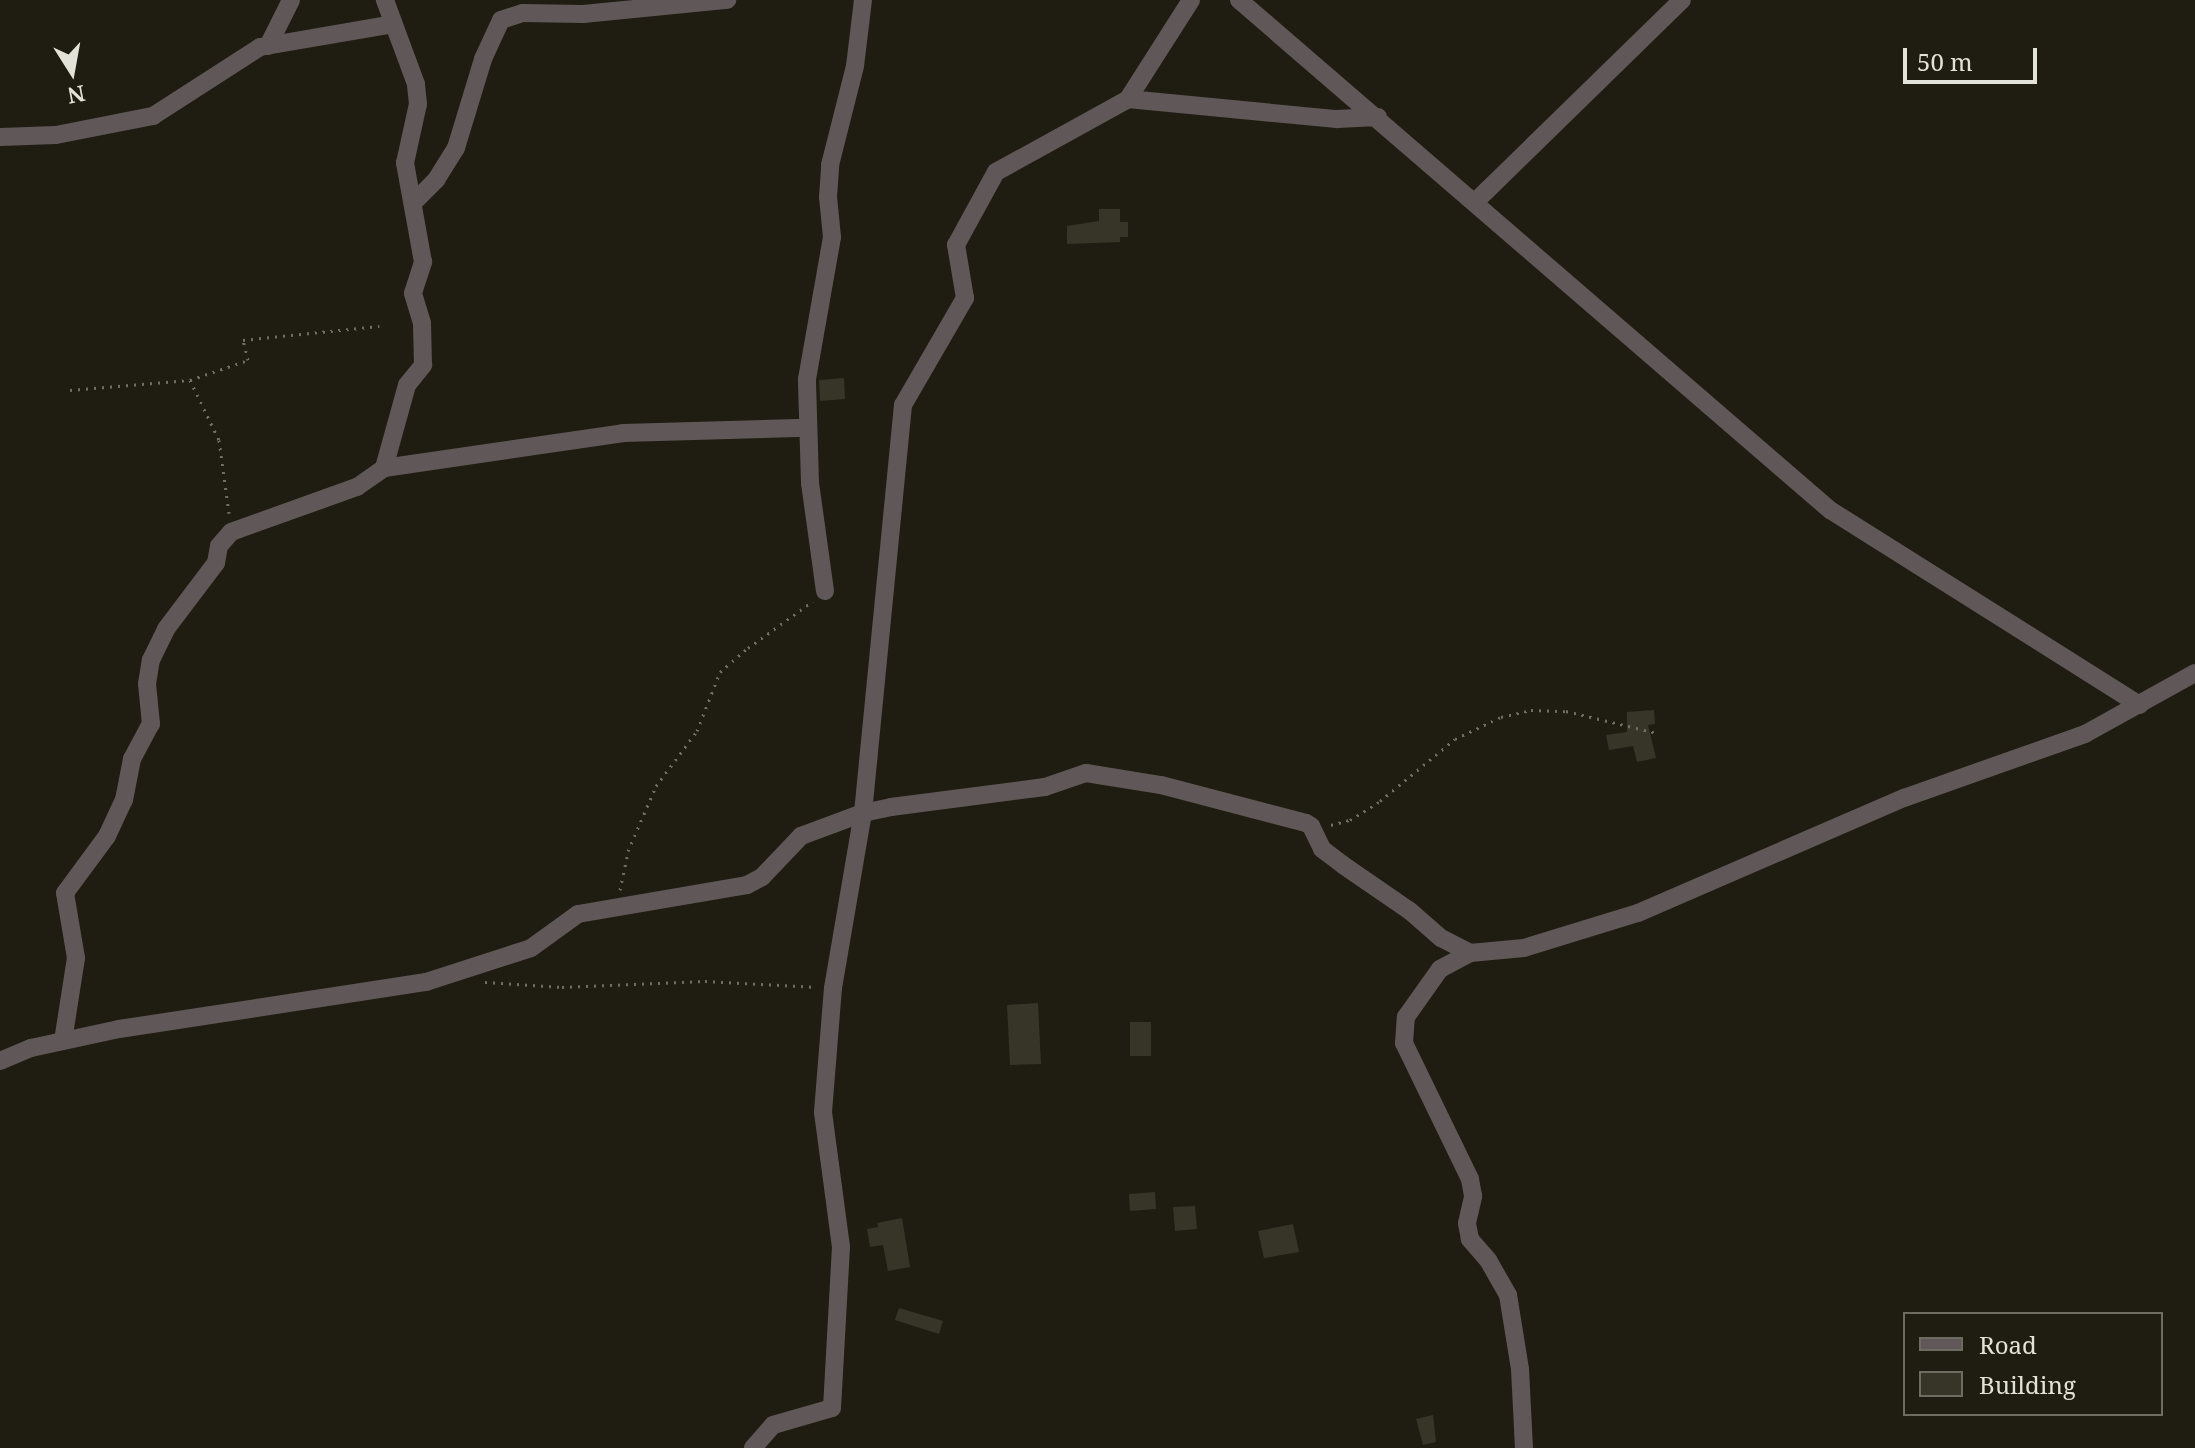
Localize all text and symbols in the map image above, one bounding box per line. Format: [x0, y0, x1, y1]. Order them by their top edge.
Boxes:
north arrow [32, 32, 112, 112]
scale bar [1907, 32, 2041, 82]
text: 50 m [1917, 45, 1973, 78]
text: N [65, 79, 88, 112]
legend [1903, 1312, 2163, 1416]
text: Road [1979, 1328, 2037, 1361]
text: Building [1979, 1368, 2076, 1401]

